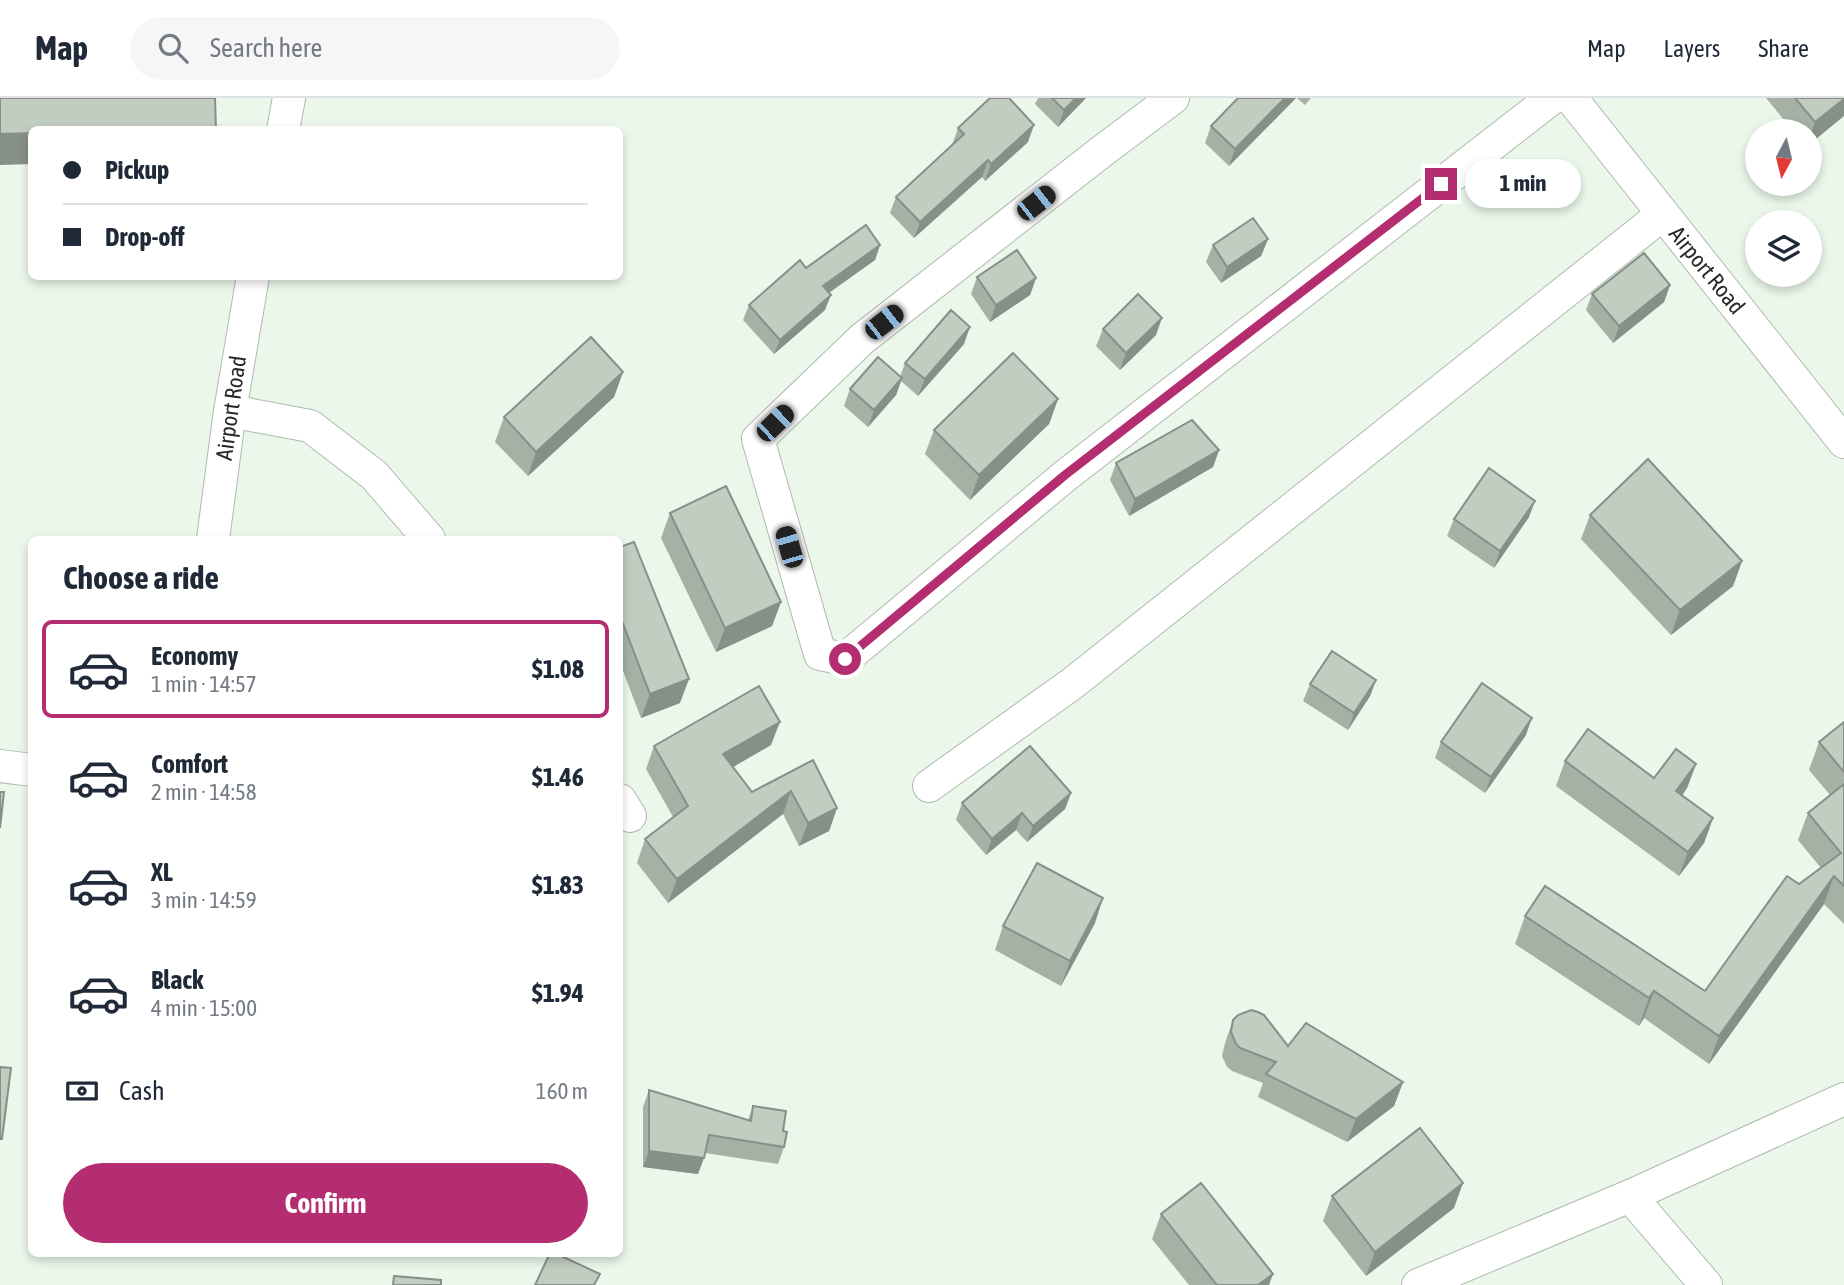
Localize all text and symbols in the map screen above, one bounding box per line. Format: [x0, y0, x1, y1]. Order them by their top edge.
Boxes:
search box [130, 17, 620, 80]
text: Map [35, 29, 88, 67]
icon: search [154, 29, 192, 67]
text: Search here [210, 33, 322, 63]
text: Map [1587, 35, 1626, 62]
text: Layers [1664, 35, 1720, 62]
text: Share [1758, 35, 1809, 62]
north arrow [1745, 119, 1822, 196]
map controls [1745, 119, 1822, 287]
text: Pickup [105, 155, 169, 185]
callout: 1 min [1466, 160, 1581, 208]
route end [1425, 168, 1457, 200]
text: 1 min [1500, 170, 1546, 196]
car [1013, 182, 1060, 224]
button: layers [1745, 210, 1822, 287]
street label: Airport Road [1664, 221, 1750, 319]
text: Drop-off [105, 222, 185, 252]
car [861, 301, 908, 343]
street label: Airport Road [211, 354, 251, 462]
car [753, 401, 798, 445]
car [774, 524, 805, 570]
text: Choose a ride [63, 559, 219, 596]
icon: car [67, 638, 130, 701]
text: Economy [151, 641, 238, 671]
route start [829, 643, 861, 675]
text: $1.08 [532, 654, 584, 684]
text: 1 min · 14:57 [151, 671, 257, 697]
icon: car [67, 746, 130, 809]
text: Comfort [151, 749, 228, 779]
text: $1.46 [532, 762, 584, 792]
text: 2 min · 14:58 [151, 779, 257, 805]
icon: car [67, 854, 130, 917]
text: XL [151, 857, 173, 887]
text: $1.83 [532, 870, 584, 900]
text: 3 min · 14:59 [151, 887, 257, 913]
icon: car [67, 962, 130, 1025]
text: Black [151, 965, 203, 995]
text: $1.94 [532, 978, 584, 1008]
text: 4 min · 15:00 [151, 995, 257, 1021]
icon: cash [63, 1072, 101, 1110]
text: Cash [119, 1076, 165, 1106]
text: 160 m [536, 1078, 588, 1104]
button: Confirm [63, 1163, 588, 1243]

